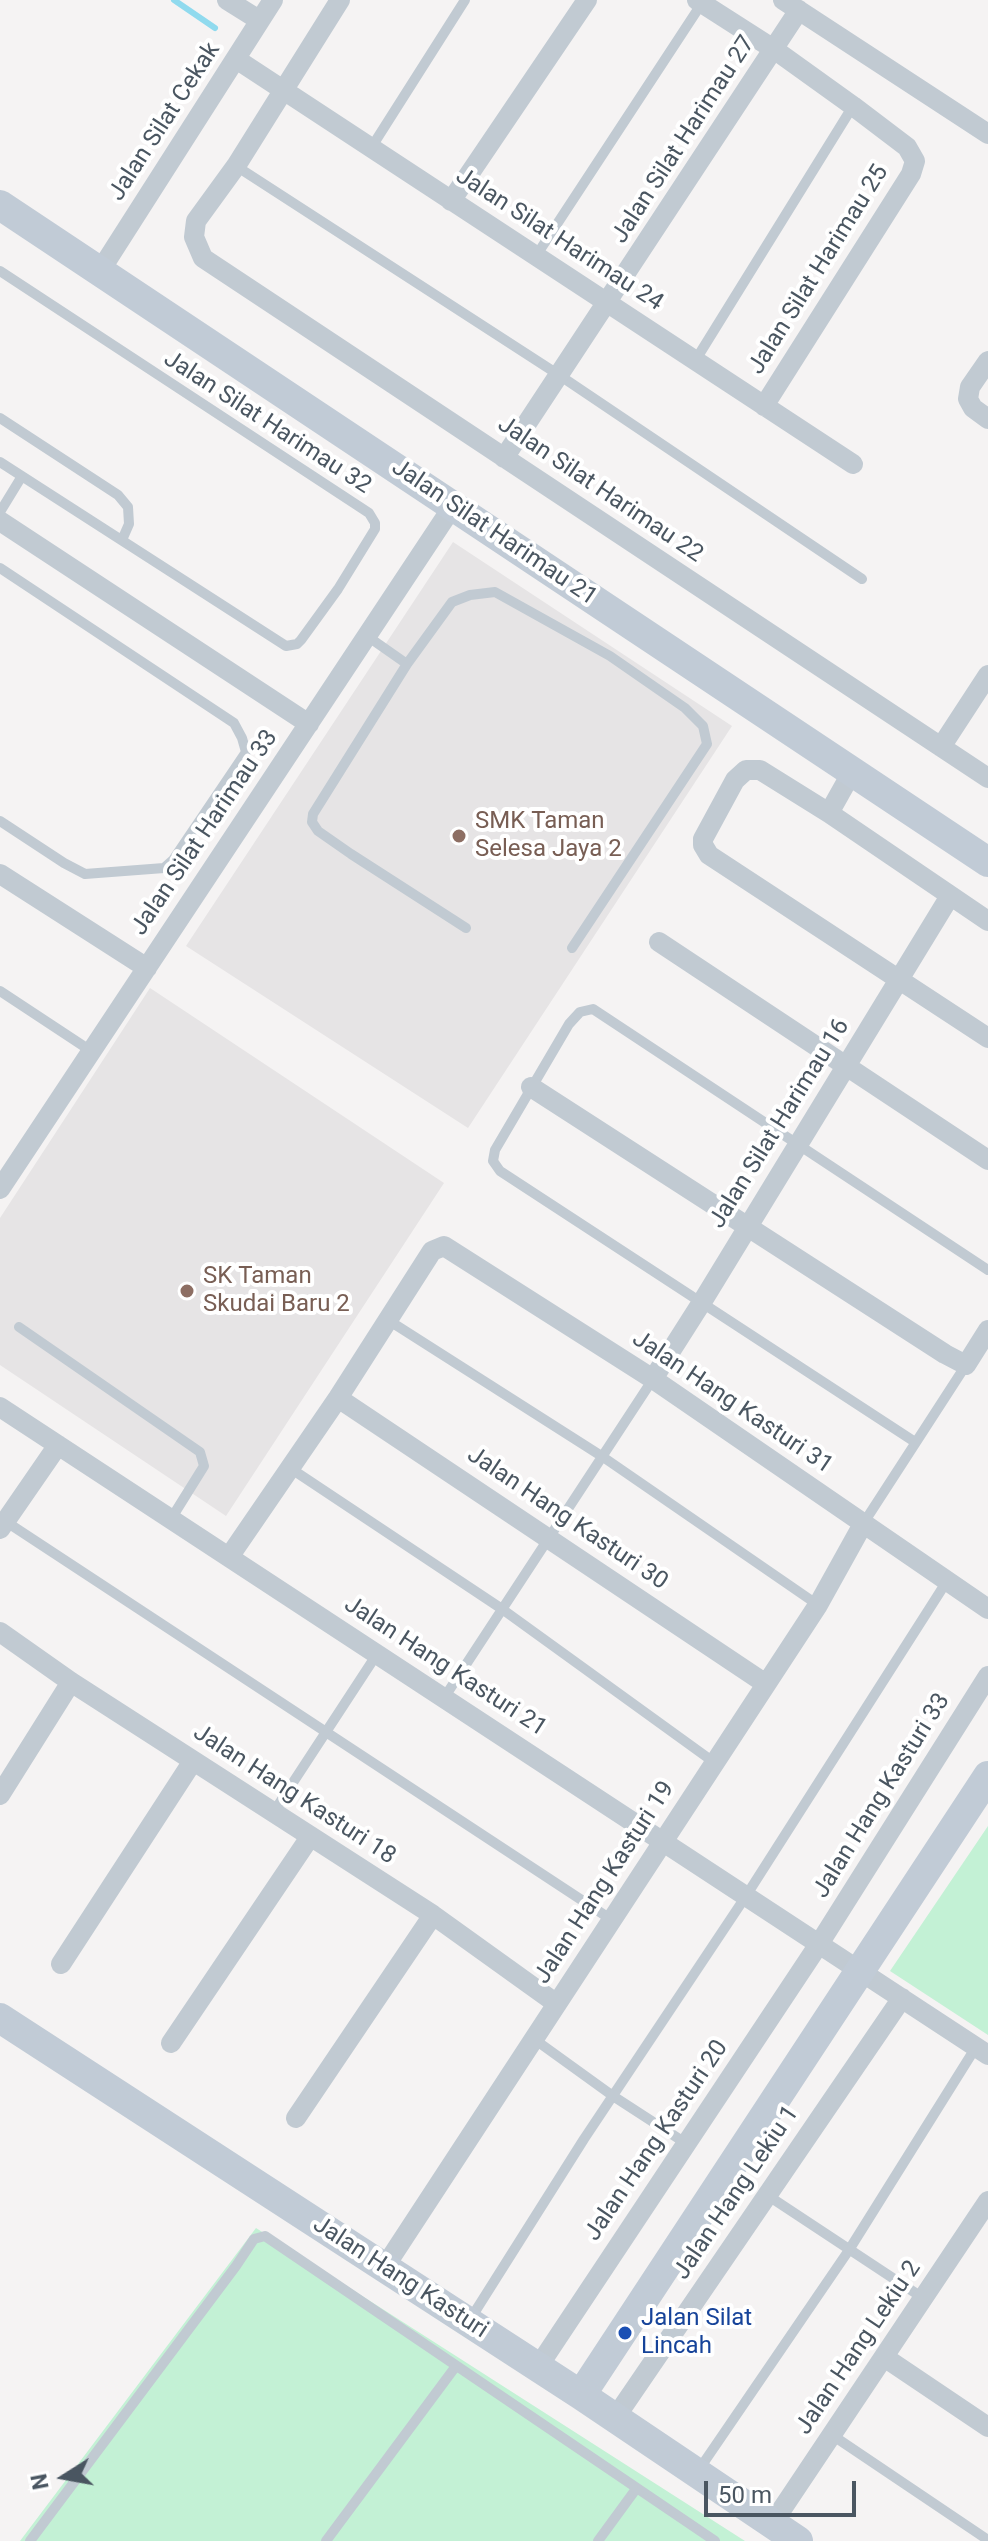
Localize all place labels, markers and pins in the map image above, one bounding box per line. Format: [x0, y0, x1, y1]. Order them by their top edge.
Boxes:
place label: SMK Taman Selesa Jaya 2 [475, 808, 622, 864]
marker: SMK Taman Selesa Jaya 2 [450, 827, 468, 845]
place label: SK Taman Skudai Baru 2 [203, 1263, 350, 1319]
marker: SK Taman Skudai Baru 2 [178, 1282, 196, 1300]
place label: Jalan Silat Lincah [641, 2305, 752, 2361]
marker: Jalan Silat Lincah [616, 2324, 634, 2342]

